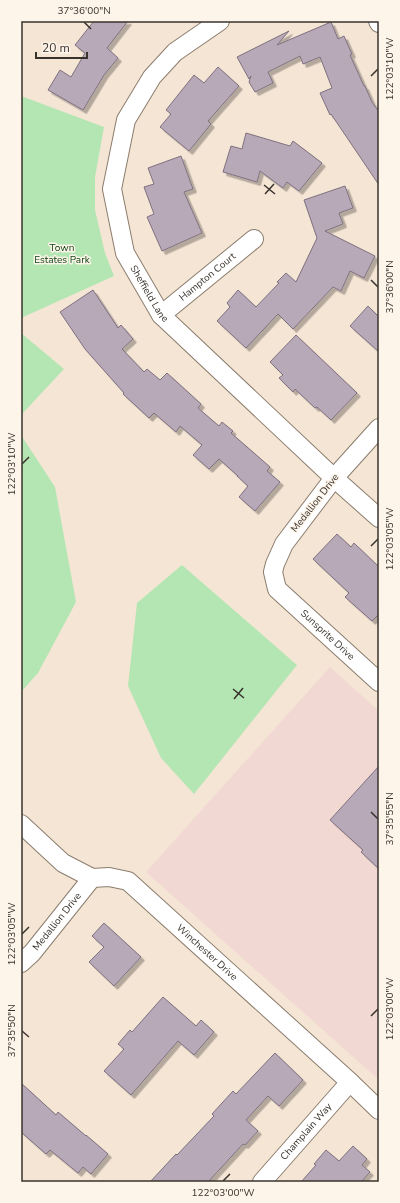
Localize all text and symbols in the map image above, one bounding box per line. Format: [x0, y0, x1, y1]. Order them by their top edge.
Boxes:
text: 37°36'00"N [57, 4, 111, 18]
scale bar [36, 34, 87, 60]
text: 122°03'10"W [383, 38, 397, 100]
text: 20 m [42, 40, 70, 56]
park label: Town Estates Park [34, 241, 91, 267]
street label: Hampton Court [176, 249, 239, 304]
text: 37°36'00"N [383, 260, 397, 314]
street label: Sheffield Lane [127, 263, 172, 326]
text: 122°03'10"W [5, 433, 19, 495]
street label: Medallion Drive [288, 471, 342, 535]
text: 122°03'05"W [383, 508, 397, 570]
street label: Sunsprite Drive [297, 607, 358, 663]
text: 37°35'55"N [383, 792, 397, 846]
street label: Medallion Drive [29, 890, 85, 954]
text: 122°03'05"W [5, 903, 19, 965]
street label: Winchester Drive [173, 921, 241, 984]
text: 122°03'00"W [383, 978, 397, 1040]
text: 37°35'50"N [5, 1004, 19, 1058]
street label: Champlain Way [277, 1099, 336, 1163]
text: 122°03'00"W [192, 1186, 254, 1200]

